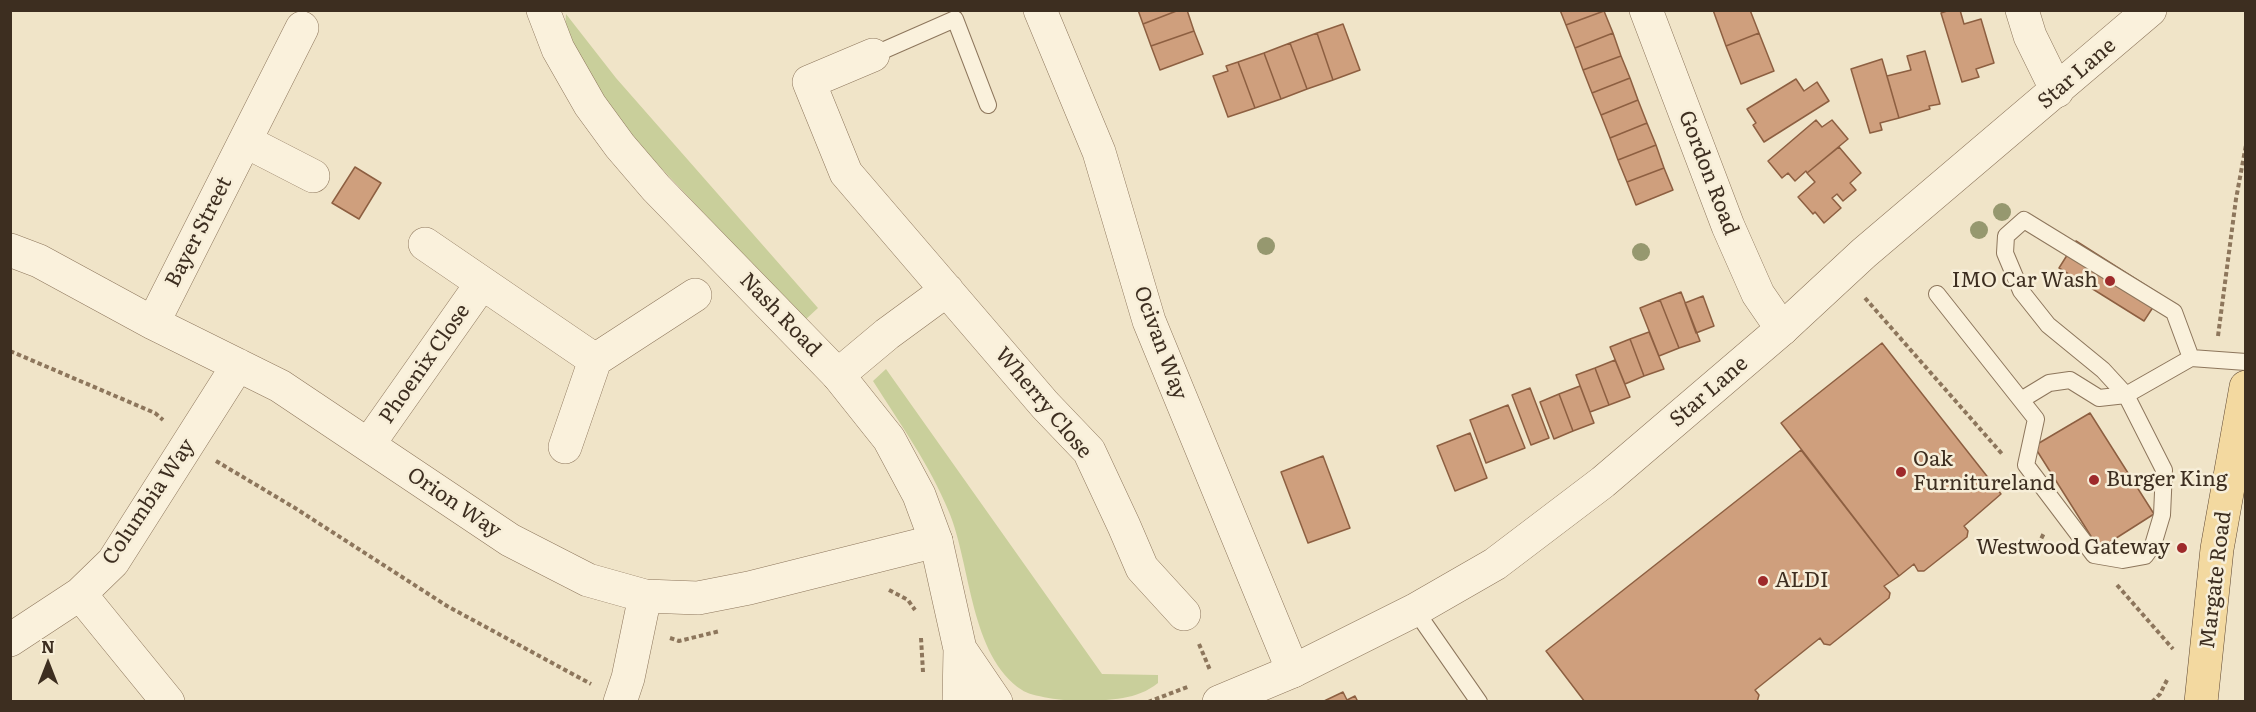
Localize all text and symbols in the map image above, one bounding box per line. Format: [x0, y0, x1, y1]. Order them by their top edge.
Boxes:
street label: Star Lane [2033, 33, 2121, 115]
street label: Gordon Road [1673, 107, 1743, 239]
street label: Bayer Street [160, 173, 238, 291]
street label: Nash Road [734, 268, 826, 362]
place label: IMO Car Wash [1952, 268, 2098, 294]
marker: IMO Car Wash [2103, 274, 2117, 288]
street label: Ocivan Way [1128, 283, 1192, 403]
street label: Phoenix Close [375, 299, 475, 429]
street label: Wherry Close [989, 342, 1097, 464]
street label: Star Lane [1665, 351, 1753, 433]
street label: Columbia Way [98, 434, 200, 570]
place label: Oak Furnitureland [1913, 447, 2056, 497]
street label: Orion Way [402, 462, 506, 544]
marker: Oak Furnitureland [1894, 465, 1908, 479]
place label: Burger King [2106, 467, 2228, 493]
marker: Burger King [2087, 473, 2101, 487]
street label: Margate Road [2195, 510, 2237, 650]
place label: Westwood Gateway [1976, 535, 2170, 561]
marker: Westwood Gateway [2175, 541, 2189, 555]
place label: ALDI [1775, 568, 1828, 594]
marker: ALDI [1756, 574, 1770, 588]
north arrow [18, 634, 78, 694]
text: N [41, 634, 55, 658]

